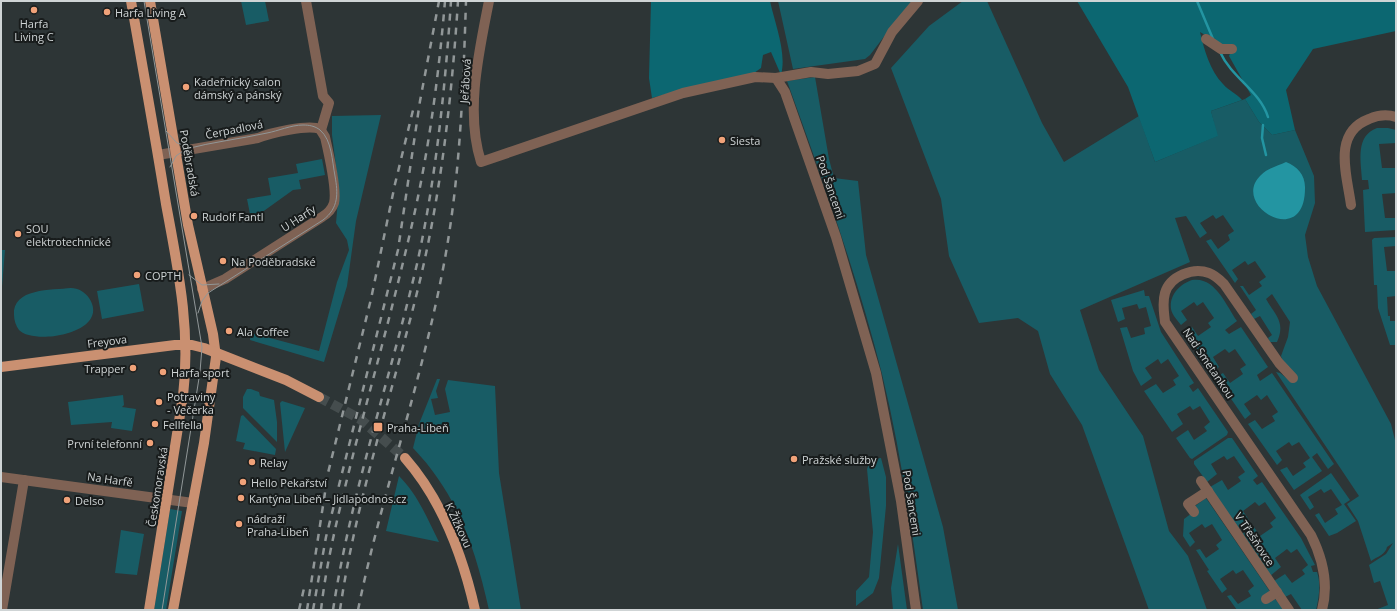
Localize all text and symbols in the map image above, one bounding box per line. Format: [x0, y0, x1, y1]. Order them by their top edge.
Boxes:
marker: Harfa Living C [29, 5, 39, 15]
place label: Harfa Living A [115, 5, 186, 20]
marker: Harfa Living A [102, 7, 112, 17]
place label: Harfa Living C [14, 16, 54, 44]
street label: Jeřábová [456, 58, 474, 105]
place label: Kadeřnický salon dámský a pánský [194, 74, 282, 102]
marker: Kadeřnický salon dámský a pánský [181, 82, 191, 92]
street label: Čerpadlová [204, 116, 264, 142]
street label: Poděbradská [177, 129, 203, 197]
place label: Siesta [730, 133, 760, 148]
marker: Siesta [717, 135, 727, 145]
street label: Pod Šancemi [813, 153, 849, 221]
street label: U Harfy [278, 201, 319, 235]
place label: Rudolf Fantl [202, 209, 263, 224]
marker: Rudolf Fantl [189, 211, 199, 221]
place label: SOU elektrotechnické [26, 221, 111, 249]
marker: SOU elektrotechnické [13, 229, 23, 239]
place label: Na Poděbradské [231, 254, 316, 269]
marker: Na Poděbradské [218, 256, 228, 266]
place label: COPTH [145, 268, 181, 283]
marker: COPTH [132, 270, 142, 280]
place label: Ala Coffee [237, 324, 289, 339]
street label: Nad Smetankou [1180, 325, 1238, 401]
marker: Ala Coffee [224, 326, 234, 336]
street label: Freyova [86, 331, 128, 351]
place label: Trapper [84, 361, 125, 376]
marker: Trapper [128, 363, 138, 373]
place label: Harfa sport [171, 365, 229, 380]
marker: Harfa sport [158, 367, 168, 377]
place label: Potraviny - Večerka [167, 389, 216, 417]
marker: Potraviny - Večerka [154, 397, 164, 407]
place label: Fellfella [163, 417, 202, 432]
marker: Fellfella [150, 419, 160, 429]
place label: Praha-Libeň [387, 420, 449, 435]
marker: Praha-Libeň [372, 421, 384, 433]
place label: První telefonní [67, 436, 142, 451]
marker: První telefonní [145, 438, 155, 448]
street label: Českomoravská [143, 446, 171, 528]
place label: Pražské služby [802, 452, 877, 467]
marker: Pražské služby [789, 454, 799, 464]
place label: Relay [260, 455, 288, 470]
marker: Relay [247, 457, 257, 467]
street label: Na Harfě [86, 468, 134, 490]
street label: Pod Šancemi [899, 469, 925, 537]
place label: Hello Pekařství [251, 475, 327, 490]
marker: Hello Pekařství [238, 477, 248, 487]
place label: Kantýna Libeň – Jidlapodnos.cz [249, 491, 406, 506]
place label: Delso [75, 493, 104, 508]
marker: Kantýna Libeň – Jidlapodnos.cz [236, 493, 246, 503]
marker: Delso [62, 495, 72, 505]
street label: K Žižkovu [442, 500, 476, 550]
street label: V Třešňovce [1232, 509, 1278, 569]
place label: nádraží Praha-Libeň [247, 511, 309, 539]
marker: nádraží Praha-Libeň [234, 519, 244, 529]

